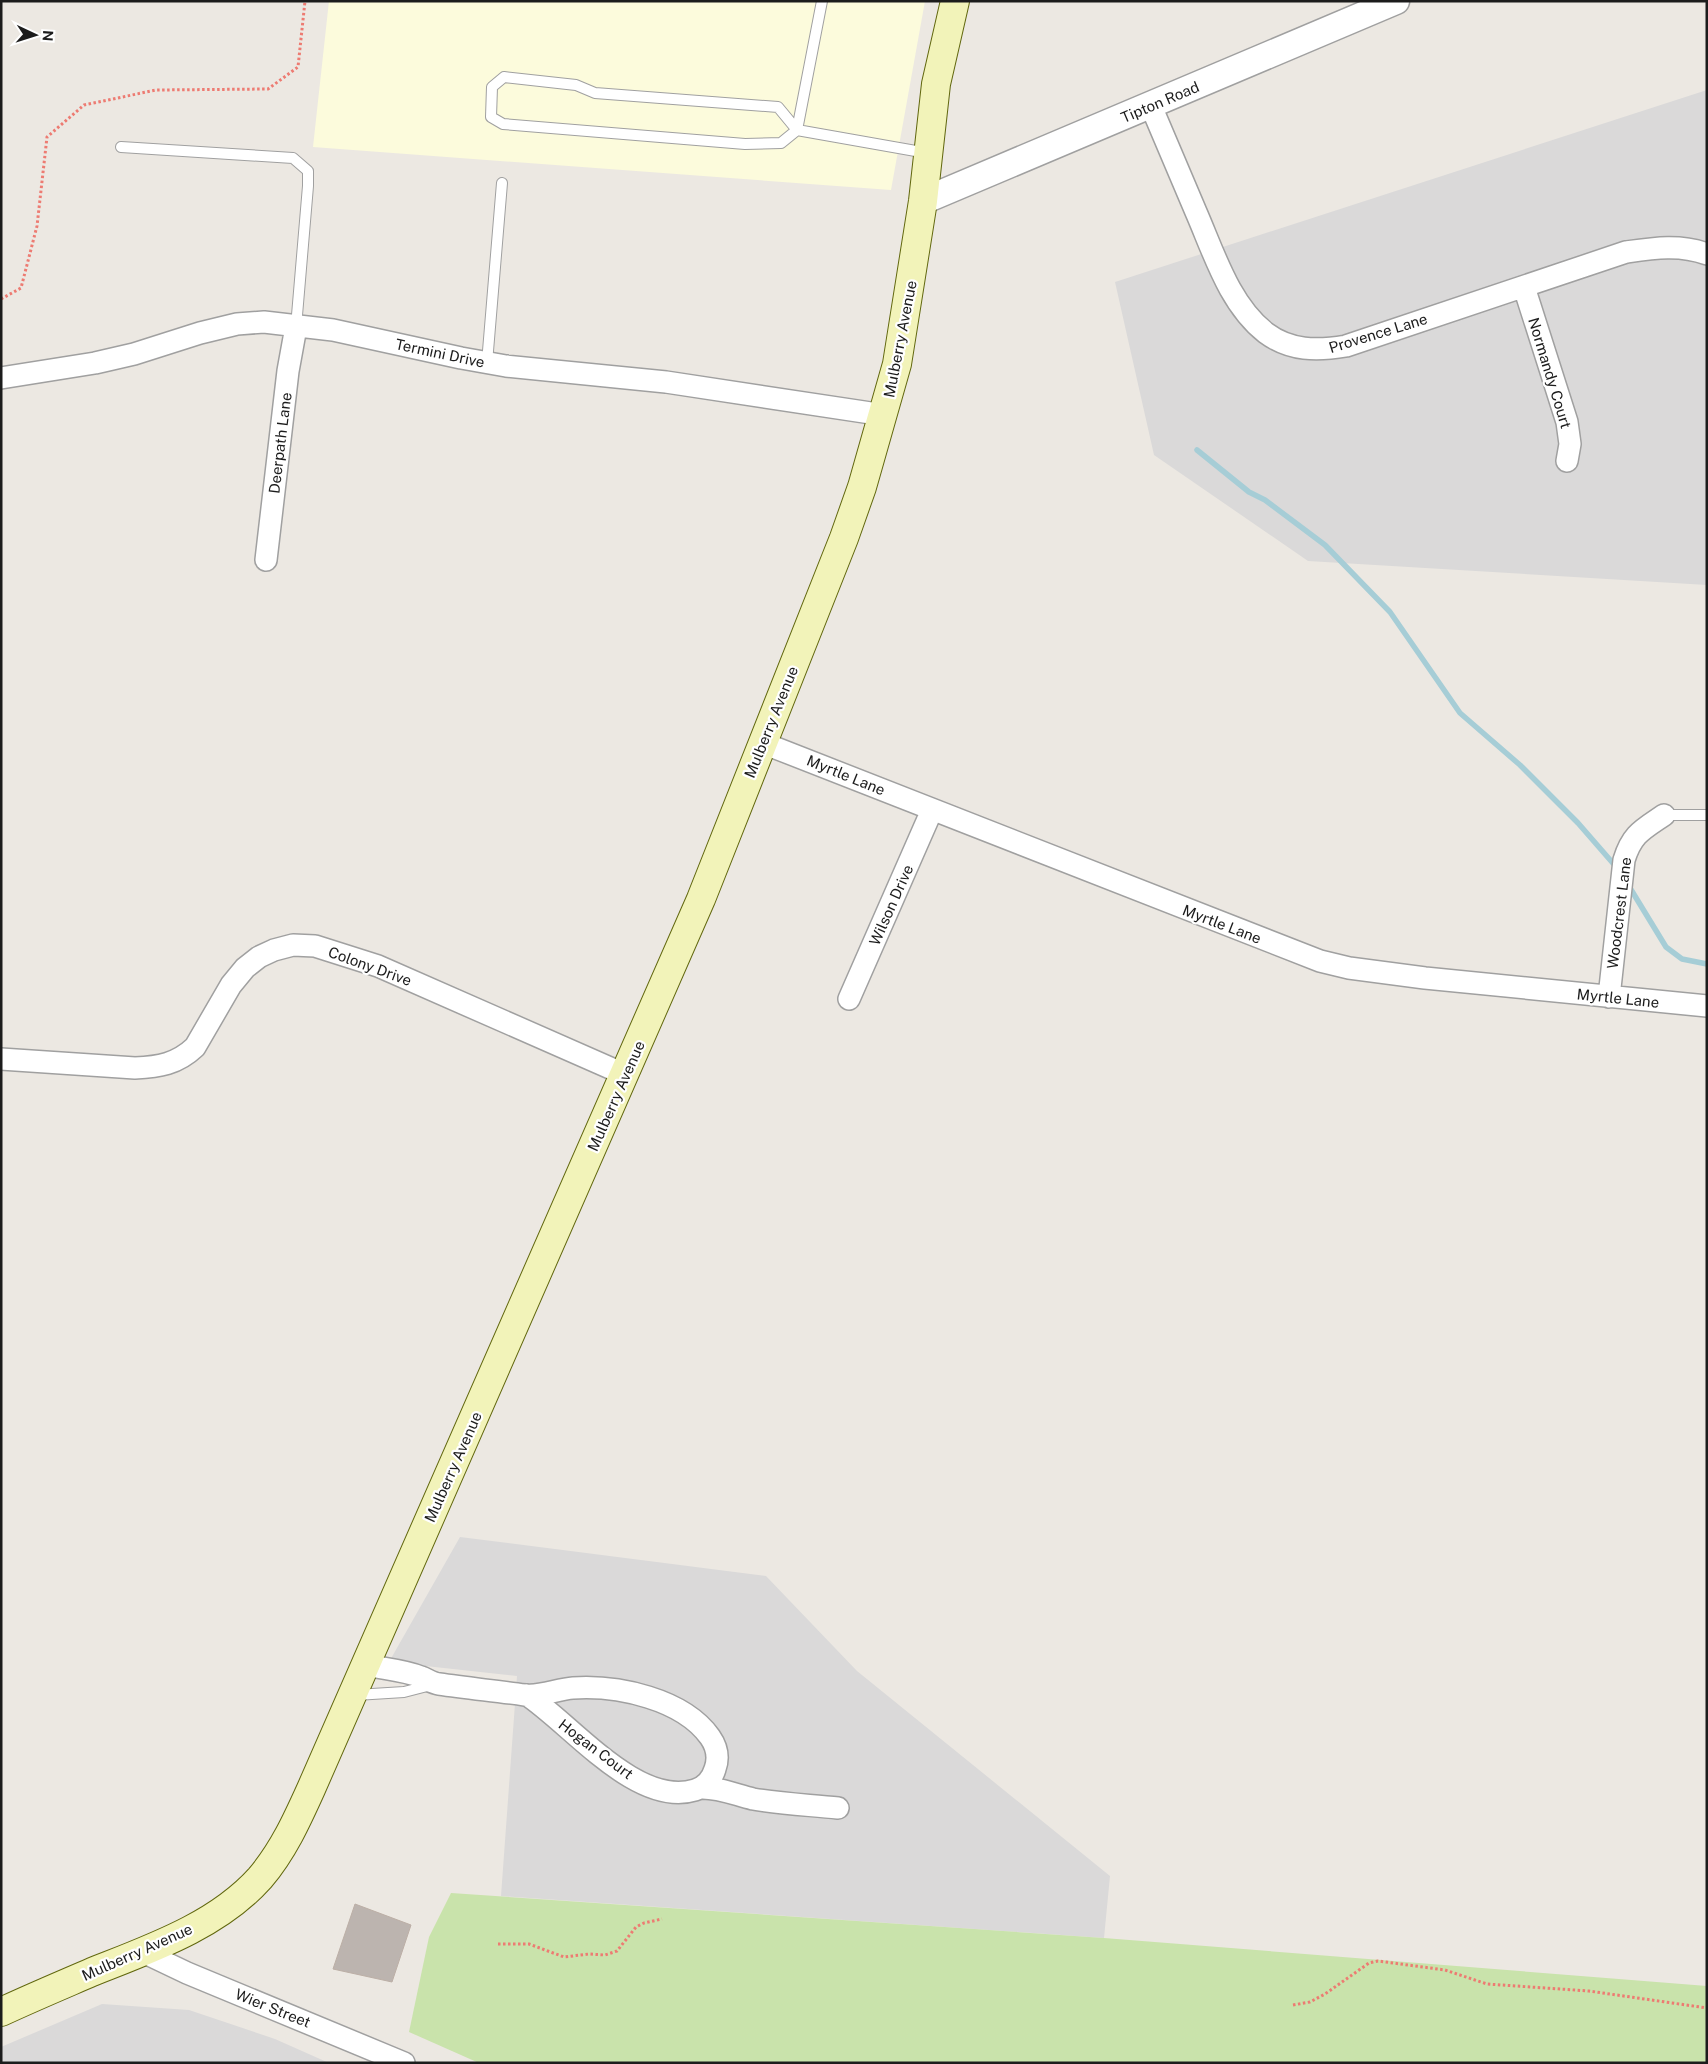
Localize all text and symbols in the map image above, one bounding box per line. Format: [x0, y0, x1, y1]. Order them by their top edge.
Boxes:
north arrow [10, 10, 60, 60]
text: N [40, 30, 56, 42]
street label: Tipton Road [1118, 78, 1202, 126]
street label: Mulberry Avenue [880, 279, 920, 399]
street label: Provence Lane [1327, 310, 1429, 356]
street label: Normandy Court [1525, 315, 1575, 431]
street label: Termini Drive [394, 335, 486, 371]
street label: Deerpath Lane [265, 391, 295, 495]
street label: Mulberry Avenue [741, 664, 801, 780]
street label: Myrtle Lane [804, 752, 888, 798]
street label: Woodcrest Lane [1604, 856, 1634, 970]
street label: Wilson Drive [866, 862, 916, 948]
street label: Myrtle Lane [1180, 901, 1264, 947]
street label: Colony Drive [326, 943, 414, 989]
street label: Myrtle Lane [1576, 985, 1660, 1011]
street label: Mulberry Avenue [584, 1038, 648, 1154]
street label: Mulberry Avenue [421, 1409, 485, 1525]
street label: Hogan Court [556, 1716, 637, 1783]
street label: Mulberry Avenue [79, 1920, 195, 1984]
street label: Wier Street [233, 1985, 313, 2031]

